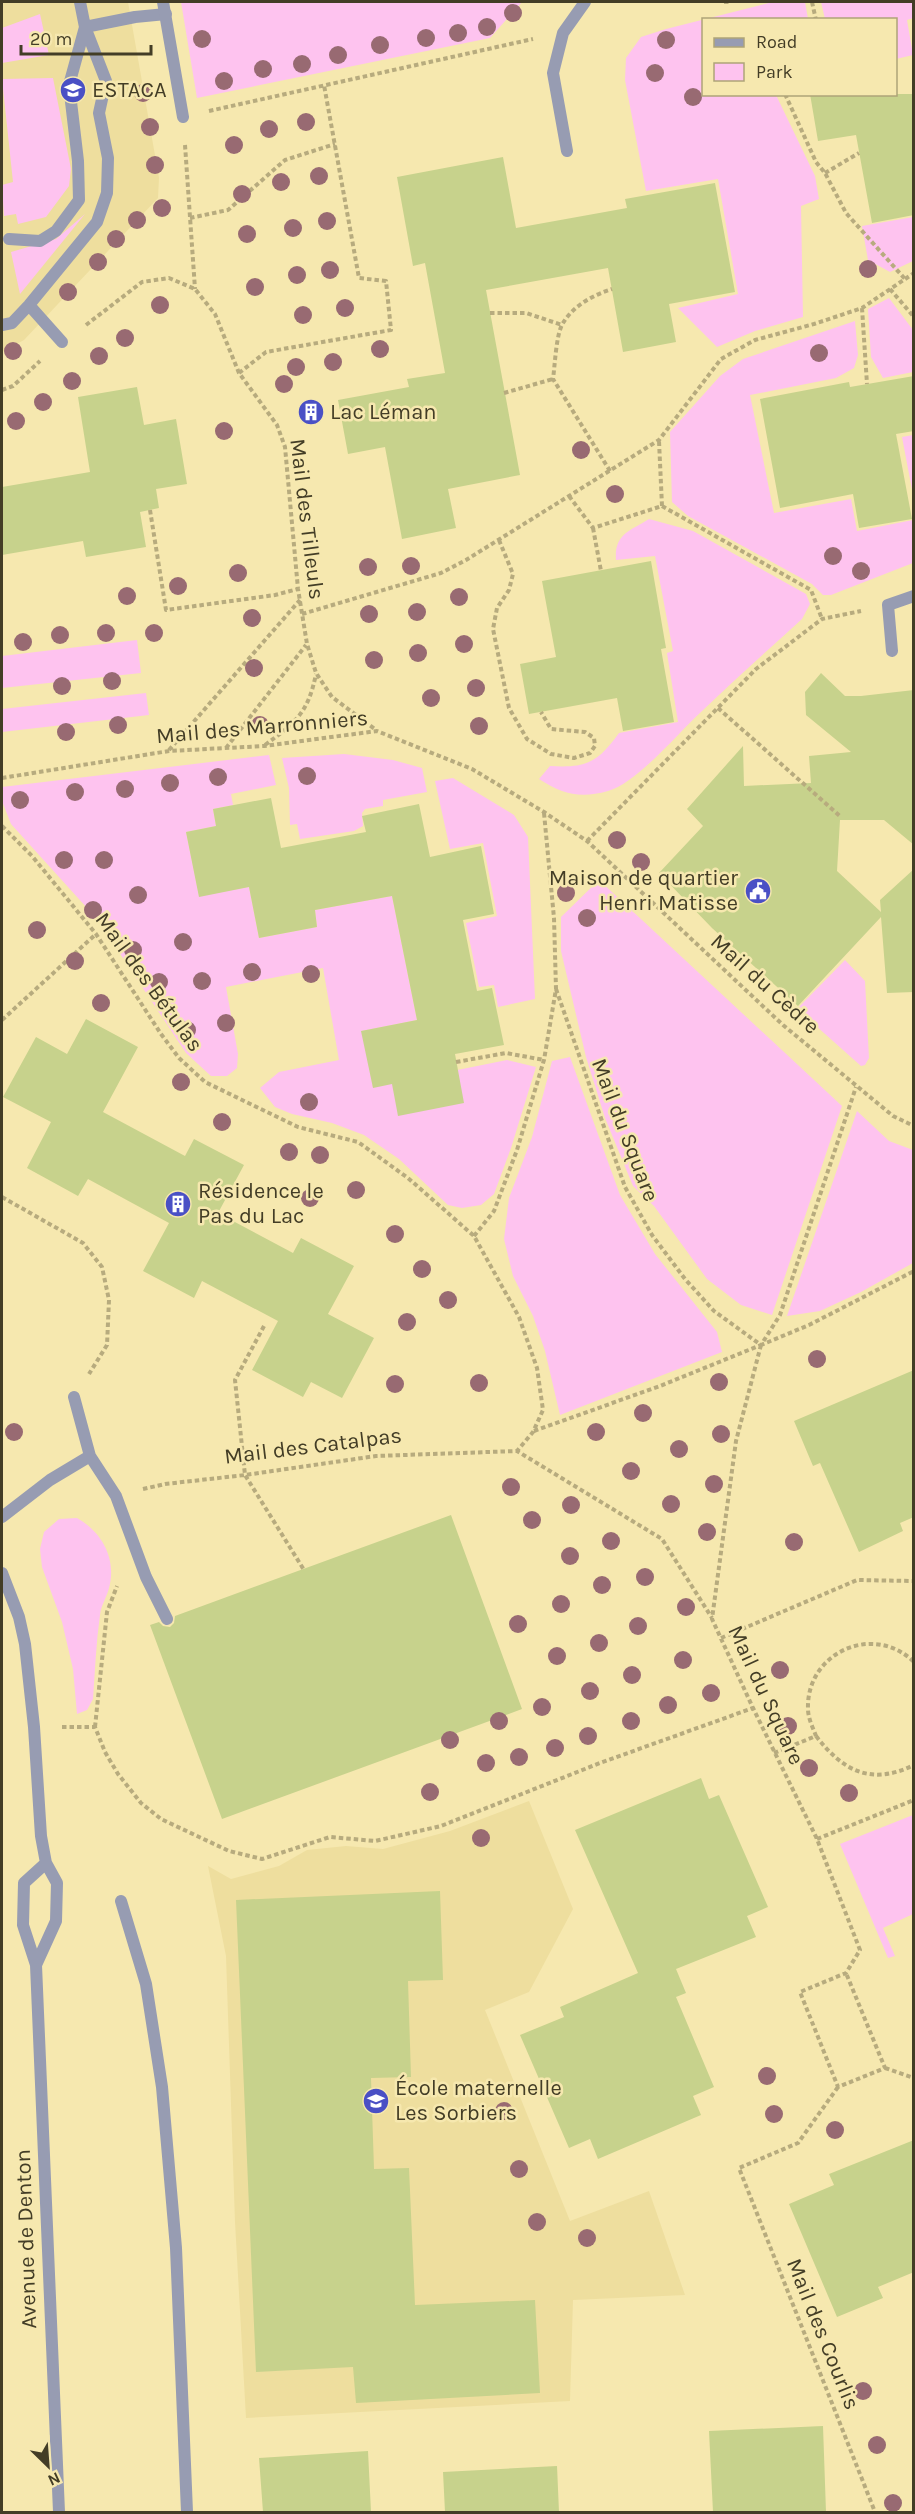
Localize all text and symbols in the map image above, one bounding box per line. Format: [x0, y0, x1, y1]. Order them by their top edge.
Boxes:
scale bar [21, 18, 152, 56]
legend [702, 18, 897, 96]
text: 20 m [30, 28, 72, 50]
text: Road [756, 31, 797, 53]
text: Park [756, 61, 793, 83]
school or university icon: ESTACA [58, 75, 88, 105]
place label: ESTACA [92, 77, 167, 103]
building icon: Lac Léman [296, 397, 326, 427]
place label: Lac Léman [330, 399, 437, 425]
street label: Mail des Tilleuls [284, 437, 330, 601]
street label: Mail des Marronniers [155, 705, 369, 749]
place label: Maison de quartier Henri Matisse [549, 865, 738, 916]
public building icon: Maison de quartier Henri Matisse [743, 876, 773, 906]
street label: Mail des Bétulas [90, 907, 208, 1057]
street label: Mail du Cèdre [705, 928, 825, 1040]
street label: Mail du Square [586, 1055, 664, 1205]
place label: Résidence le Pas du Lac [198, 1178, 324, 1229]
building icon: Résidence le Pas du Lac [163, 1189, 193, 1219]
street label: Mail des Catalpas [223, 1422, 403, 1470]
street label: Mail du Square [722, 1621, 810, 1769]
place label: École maternelle Les Sorbiers [395, 2074, 562, 2126]
school or university icon: École maternelle Les Sorbiers [361, 2086, 391, 2116]
street label: Avenue de Denton [10, 2149, 42, 2329]
street label: Mail des Courlis [781, 2255, 865, 2413]
north arrow [18, 2436, 78, 2496]
text: N [45, 2468, 63, 2490]

